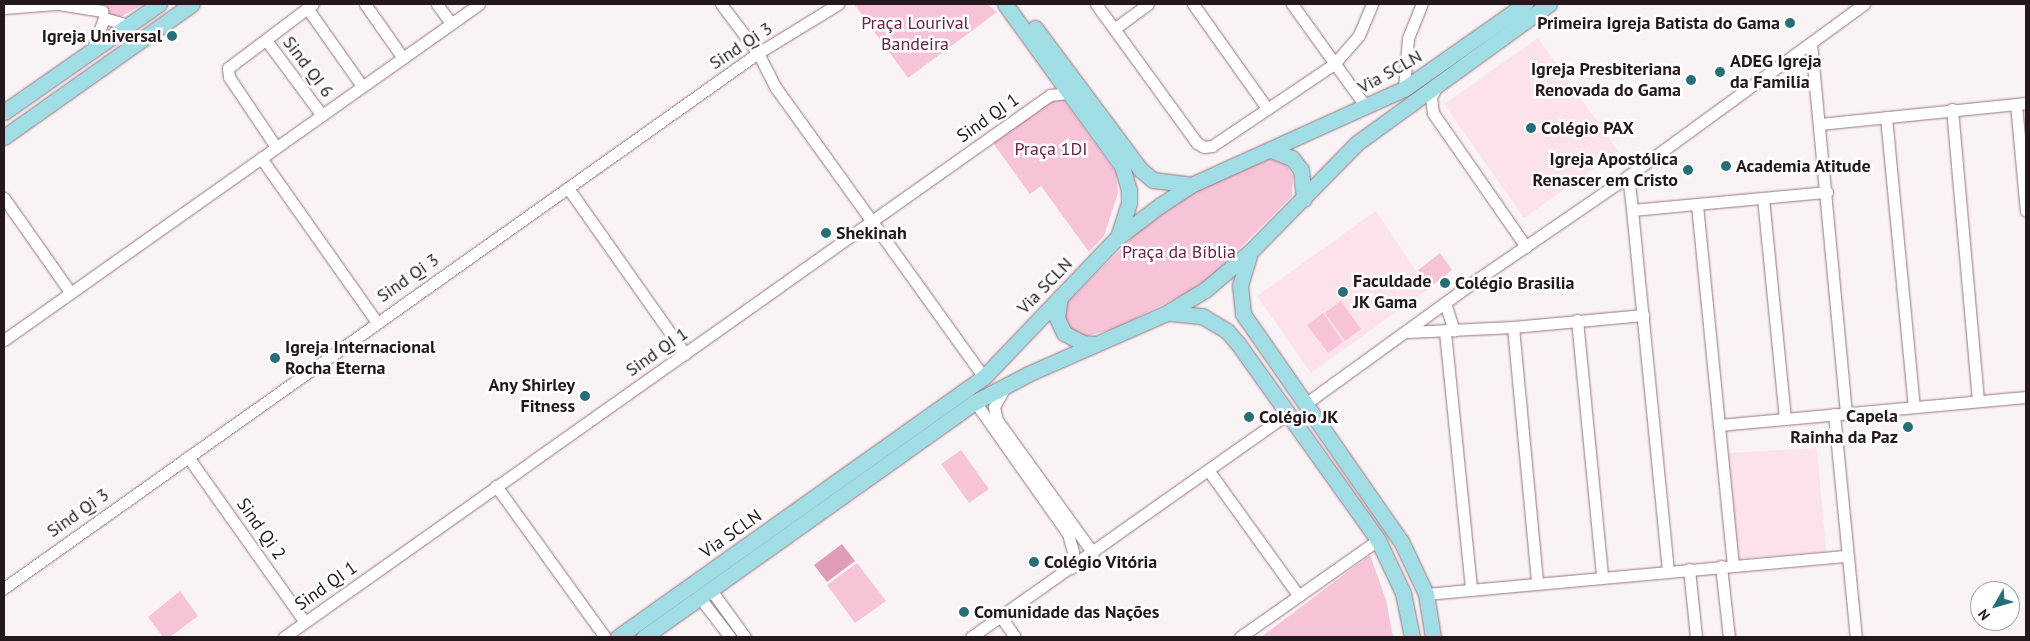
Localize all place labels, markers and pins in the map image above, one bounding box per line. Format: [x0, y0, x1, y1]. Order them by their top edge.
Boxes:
place label: Primeira Igreja Batista do Gama [1537, 12, 1780, 34]
marker: Primeira Igreja Batista do Gama [1784, 17, 1796, 29]
place label: Igreja Universal [42, 25, 162, 47]
marker: Igreja Universal [166, 30, 178, 42]
place label: ADEG Igreja da Familia [1730, 51, 1821, 94]
place label: Igreja Presbiteriana Renovada do Gama [1531, 59, 1681, 102]
marker: ADEG Igreja da Familia [1714, 66, 1726, 78]
marker: Igreja Presbiteriana Renovada do Gama [1685, 74, 1697, 86]
place label: Colégio PAX [1541, 117, 1634, 139]
marker: Colégio PAX [1525, 122, 1537, 134]
place label: Igreja Apostólica Renascer em Cristo [1532, 149, 1678, 192]
place label: Academia Atitude [1736, 155, 1871, 177]
marker: Academia Atitude [1720, 160, 1732, 172]
marker: Igreja Apostólica Renascer em Cristo [1682, 164, 1694, 176]
place label: Shekinah [836, 222, 907, 244]
marker: Shekinah [820, 227, 832, 239]
place label: Faculdade JK Gama [1353, 271, 1431, 314]
place label: Colégio Brasilia [1455, 272, 1575, 294]
marker: Colégio Brasilia [1439, 277, 1451, 289]
marker: Faculdade JK Gama [1337, 286, 1349, 298]
place label: Igreja Internacional Rocha Eterna [285, 337, 435, 379]
marker: Igreja Internacional Rocha Eterna [269, 352, 281, 364]
place label: Any Shirley Fitness [488, 375, 575, 418]
marker: Any Shirley Fitness [579, 390, 591, 402]
place label: Colégio JK [1259, 406, 1338, 428]
place label: Capela Rainha da Paz [1790, 406, 1898, 448]
marker: Colégio JK [1243, 411, 1255, 423]
marker: Capela Rainha da Paz [1902, 421, 1914, 433]
place label: Colégio Vitória [1044, 551, 1158, 573]
marker: Colégio Vitória [1028, 556, 1040, 568]
place label: Comunidade das Nações [974, 601, 1159, 623]
marker: Comunidade das Nações [958, 606, 970, 618]

